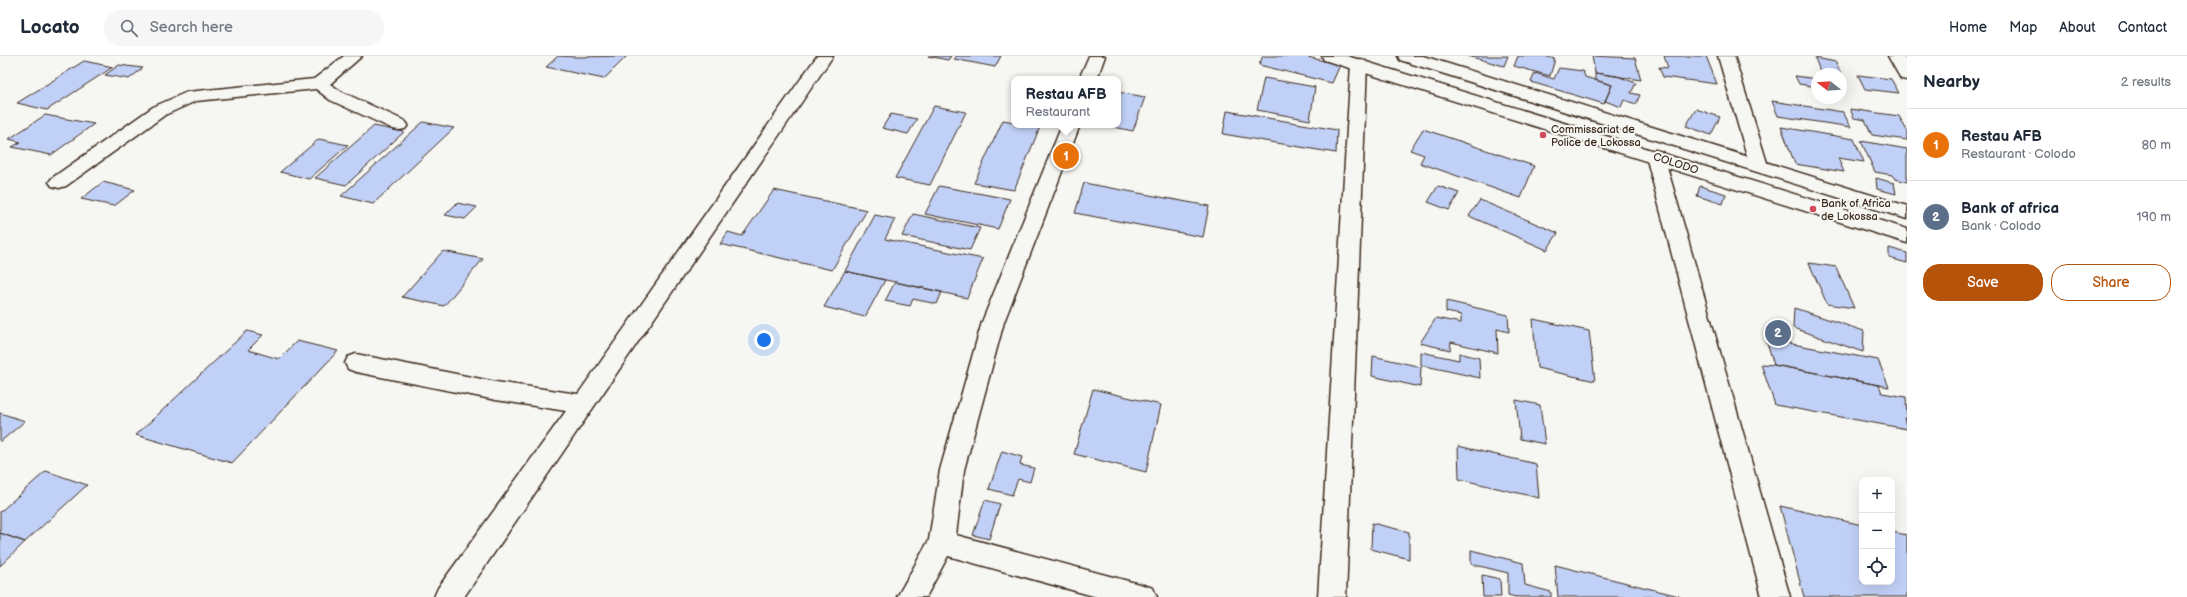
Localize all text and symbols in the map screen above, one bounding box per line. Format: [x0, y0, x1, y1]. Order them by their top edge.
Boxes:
search box [104, 10, 384, 46]
text: Locato [20, 16, 80, 39]
icon: search [118, 17, 140, 39]
text: Search here [150, 18, 233, 37]
text: Home [1949, 19, 1987, 36]
text: Map [2009, 19, 2037, 36]
text: About [2059, 19, 2096, 36]
text: Contact [2118, 19, 2167, 36]
north arrow [1811, 68, 1847, 104]
text: Nearby [1923, 72, 1980, 92]
text: 2 results [2121, 74, 2171, 90]
popup [1011, 76, 1121, 128]
text: Restau AFB [1026, 85, 1106, 104]
text: Restaurant [1026, 104, 1090, 120]
place label: Commissariat de Police de Lokossa [1551, 123, 1641, 149]
text: Restau AFB [1961, 127, 2042, 146]
marker: Commissariat de Police de Lokossa [1538, 130, 1548, 140]
text: 1 [1933, 137, 1939, 153]
text: 80 m [2142, 137, 2171, 153]
pin: 1 [1053, 141, 1079, 171]
text: Restaurant · Colodo [1961, 146, 2076, 162]
street label: COLODO [1652, 150, 1700, 177]
place label: Bank of Africa de Lokossa [1821, 197, 1891, 223]
text: Bank of africa [1961, 199, 2059, 218]
marker: Bank of Africa de Lokossa [1808, 204, 1818, 214]
text: 2 [1932, 209, 1940, 225]
text: 190 m [2137, 209, 2171, 225]
text: Bank · Colodo [1961, 218, 2041, 234]
button: Save [1923, 264, 2043, 301]
button: Share [2051, 264, 2171, 301]
pin: 2 [1765, 318, 1791, 348]
your location [754, 330, 774, 350]
map controls [1859, 477, 1895, 585]
button: + [1859, 477, 1895, 513]
button: − [1859, 513, 1895, 549]
button: locate [1859, 549, 1895, 585]

